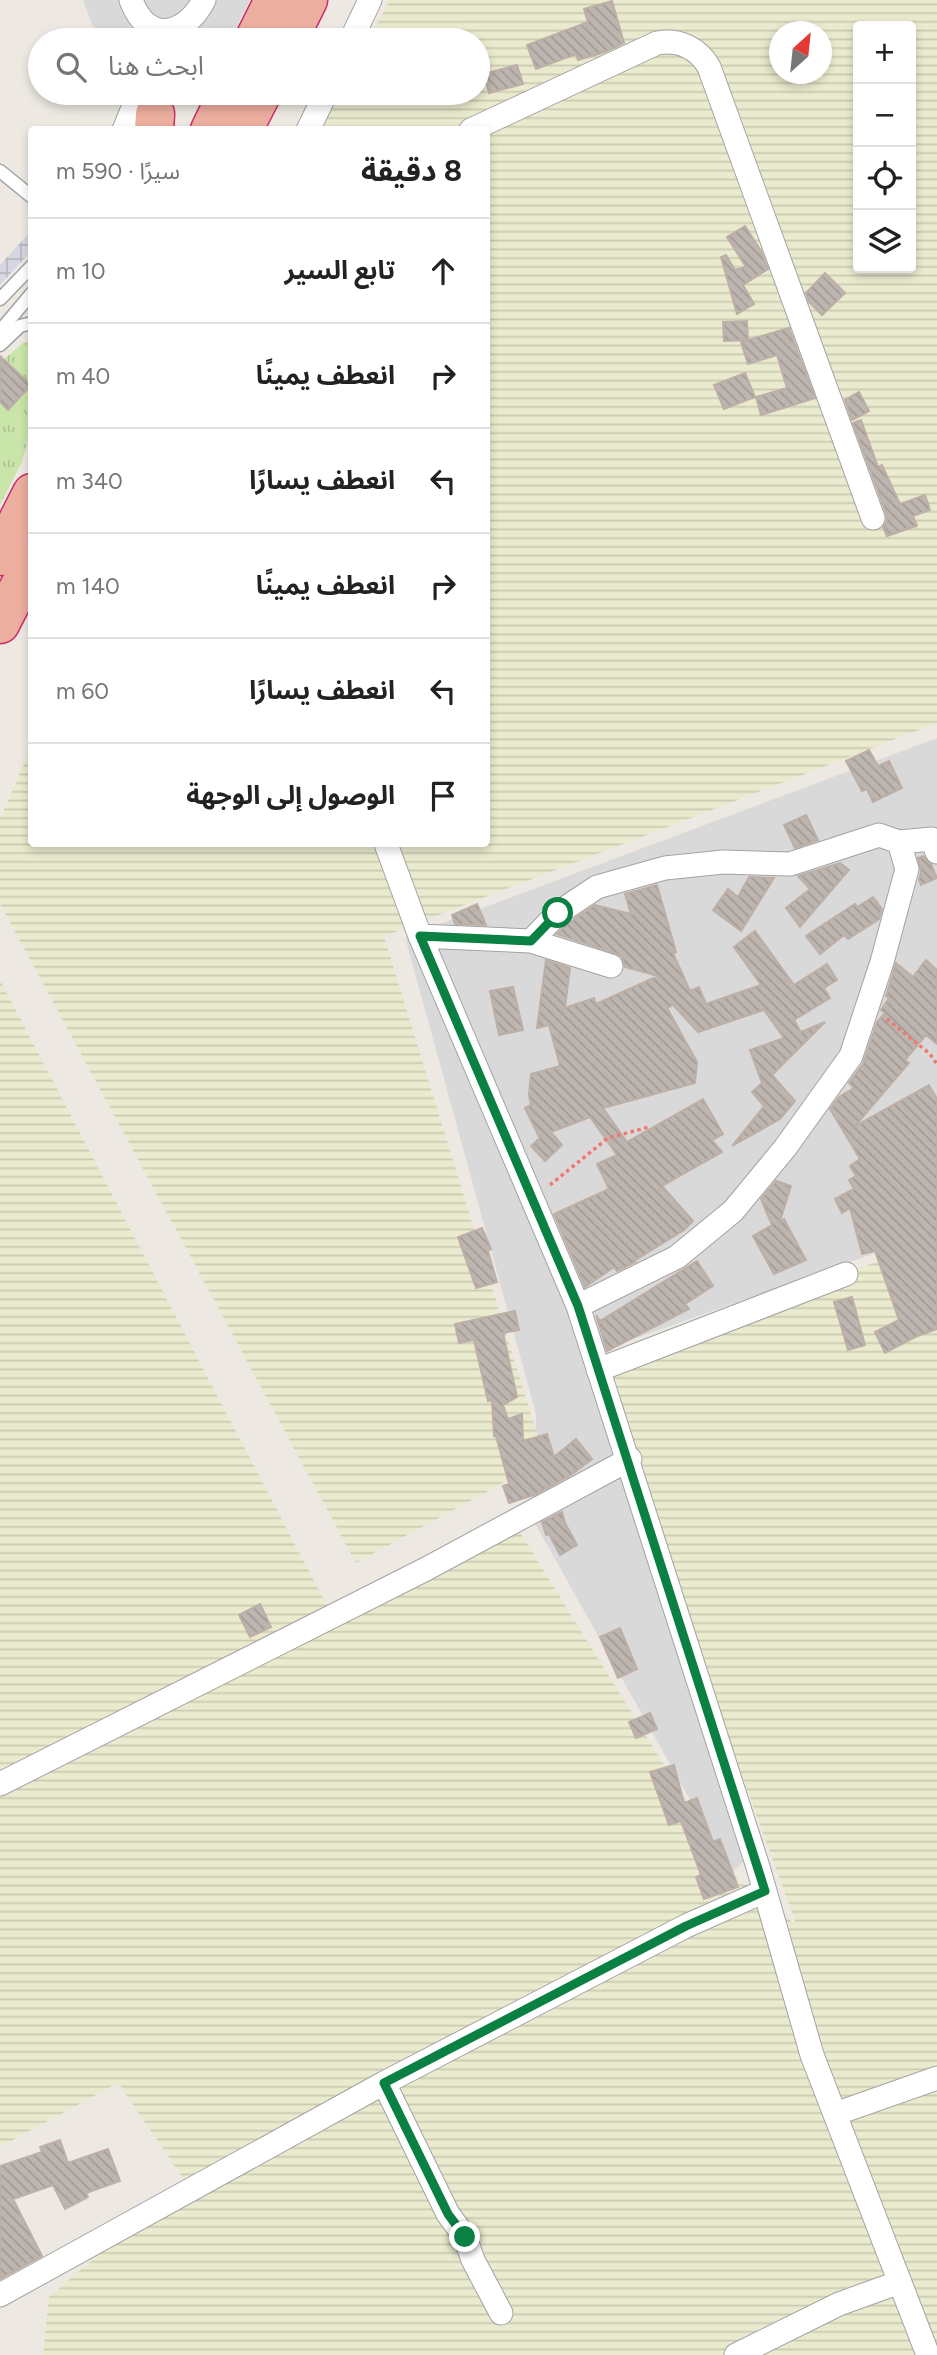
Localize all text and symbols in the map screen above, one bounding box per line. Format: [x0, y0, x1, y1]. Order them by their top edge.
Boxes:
north arrow [769, 21, 832, 84]
map controls [853, 21, 916, 273]
button: + [853, 21, 916, 84]
search box [28, 28, 490, 105]
icon: search [52, 48, 90, 86]
text: ابحث هنا [108, 50, 204, 82]
button: − [853, 84, 916, 147]
button: locate [853, 147, 916, 210]
text: 8 دقيقة [361, 152, 462, 189]
text: سيرًا · 590 m [56, 157, 180, 185]
button: layers [853, 210, 916, 273]
icon: ahead [424, 252, 462, 290]
text: تابع السير [284, 254, 395, 286]
text: 10 m [56, 257, 106, 285]
icon: right [424, 357, 462, 395]
text: انعطف يمينًا [256, 359, 395, 391]
text: 40 m [56, 362, 110, 390]
icon: left [424, 462, 462, 500]
text: انعطف يسارًا [249, 464, 395, 496]
text: 340 m [56, 467, 123, 495]
icon: right [424, 567, 462, 605]
text: انعطف يمينًا [256, 569, 395, 601]
text: 140 m [56, 572, 120, 600]
icon: left [424, 672, 462, 710]
text: انعطف يسارًا [249, 674, 395, 706]
text: 60 m [56, 677, 109, 705]
icon: arrive [424, 777, 462, 815]
text: الوصول إلى الوجهة [186, 779, 395, 811]
route start [542, 897, 573, 928]
route end [449, 2221, 480, 2252]

